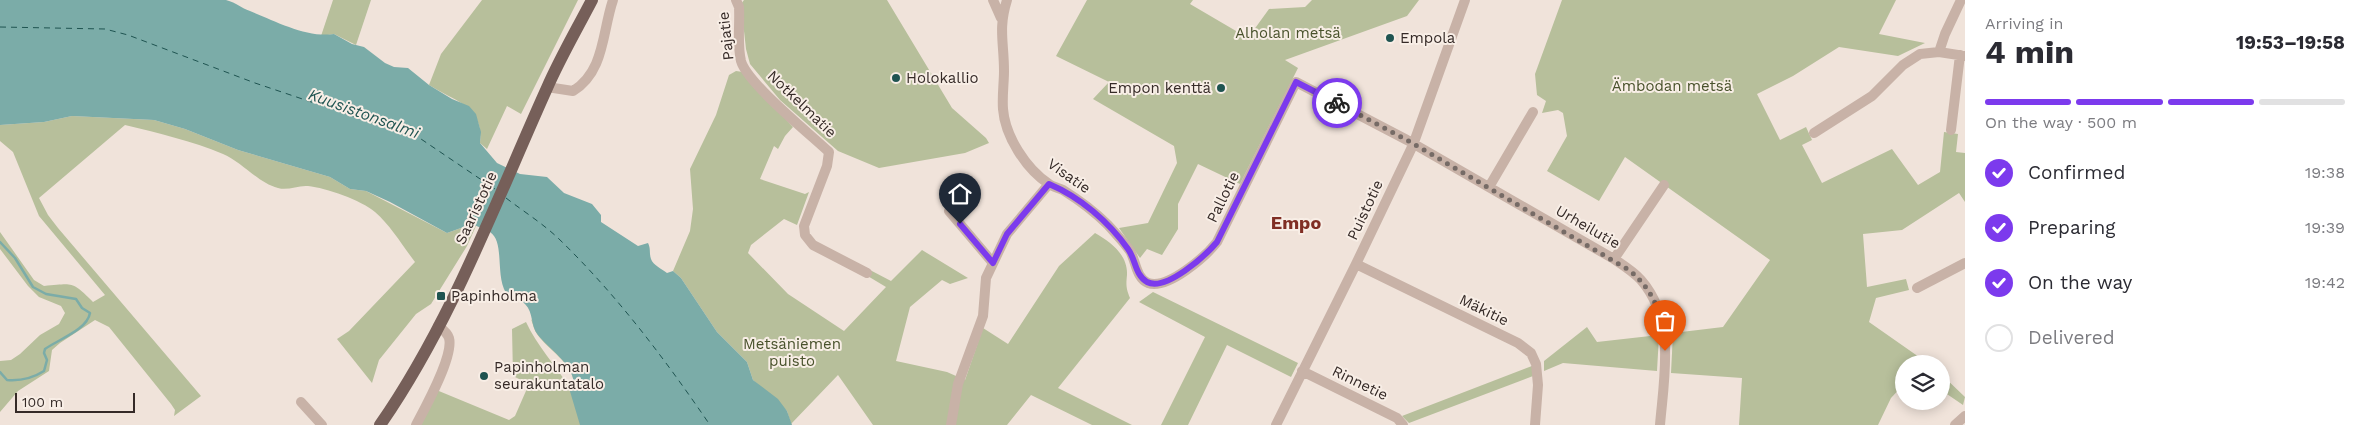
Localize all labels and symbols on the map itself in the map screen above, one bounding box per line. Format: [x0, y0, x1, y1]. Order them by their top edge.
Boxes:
street label: Pajatie [715, 11, 737, 61]
park label: Alholan metsä [1235, 24, 1341, 42]
place label: Empola [1400, 29, 1456, 47]
marker: Empola [1384, 32, 1396, 44]
street label: Notkelmatie [764, 67, 840, 141]
place label: Holokallio [906, 69, 979, 87]
marker: Holokallio [890, 72, 902, 84]
park label: Ämbodan metsä [1612, 77, 1733, 95]
courier [1312, 78, 1362, 128]
place label: Empon kenttä [1108, 79, 1212, 97]
marker: Empon kenttä [1215, 82, 1227, 94]
water label: Kuusistonsalmi [306, 85, 423, 143]
street label: Visatie [1044, 155, 1094, 197]
street label: Saaristotie [451, 169, 501, 247]
street label: Pallotie [1203, 169, 1243, 225]
pin [939, 173, 981, 224]
street label: Puistotie [1343, 177, 1387, 243]
street label: Urheilutie [1553, 201, 1623, 253]
district label: Empo [1271, 212, 1321, 233]
place label: Papinholma [451, 287, 537, 305]
marker: Papinholma [435, 290, 447, 302]
street label: Mäkitie [1456, 290, 1512, 330]
pin [1644, 300, 1686, 351]
park label: Metsäniemen puisto [743, 335, 841, 370]
place label: Papinholman seurakuntatalo [494, 358, 604, 393]
street label: Rinnetie [1329, 362, 1391, 404]
marker: Papinholman seurakuntatalo [478, 370, 490, 382]
scale bar [15, 390, 135, 413]

